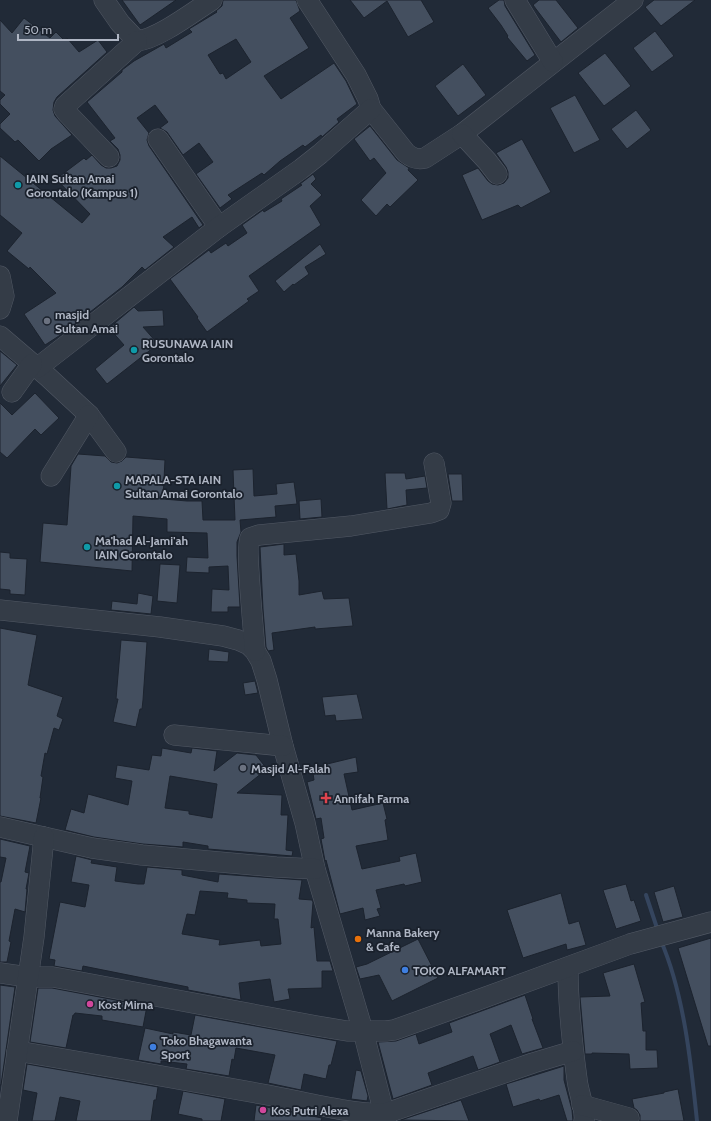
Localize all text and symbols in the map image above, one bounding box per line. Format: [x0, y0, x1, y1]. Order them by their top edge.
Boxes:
scale bar [18, 16, 118, 42]
text: 50 m [24, 22, 52, 37]
place label: IAIN Sultan Amai Gorontalo (Kampus 1) [26, 171, 138, 200]
marker: IAIN Sultan Amai Gorontalo (Kampus 1) [13, 180, 23, 190]
place label: masjid Sultan Amai [55, 307, 118, 336]
marker: masjid Sultan Amai [42, 316, 52, 326]
place label: RUSUNAWA IAIN Gorontalo [142, 336, 233, 365]
marker: RUSUNAWA IAIN Gorontalo [129, 345, 139, 355]
place label: MAPALA-STA IAIN Sultan Amai Gorontalo [125, 472, 243, 501]
marker: MAPALA-STA IAIN Sultan Amai Gorontalo [112, 481, 122, 491]
place label: Ma'had Al-Jami'ah IAIN Gorontalo [95, 533, 188, 562]
marker: Ma'had Al-Jami'ah IAIN Gorontalo [82, 542, 92, 552]
place label: Masjid Al-Falah [251, 761, 330, 776]
marker: Masjid Al-Falah [238, 763, 248, 773]
place label: Annifah Farma [334, 791, 409, 806]
marker: Annifah Farma [321, 793, 331, 803]
place label: Manna Bakery & Cafe [366, 925, 440, 954]
marker: Manna Bakery & Cafe [353, 934, 363, 944]
place label: TOKO ALFAMART [413, 963, 506, 978]
marker: TOKO ALFAMART [400, 965, 410, 975]
place label: Kost Mirna [98, 997, 153, 1012]
marker: Kost Mirna [85, 999, 95, 1009]
place label: Toko Bhagawanta Sport [161, 1033, 252, 1062]
marker: Toko Bhagawanta Sport [148, 1042, 158, 1052]
place label: Kos Putri Alexa [271, 1103, 349, 1118]
marker: Kos Putri Alexa [258, 1105, 268, 1115]

